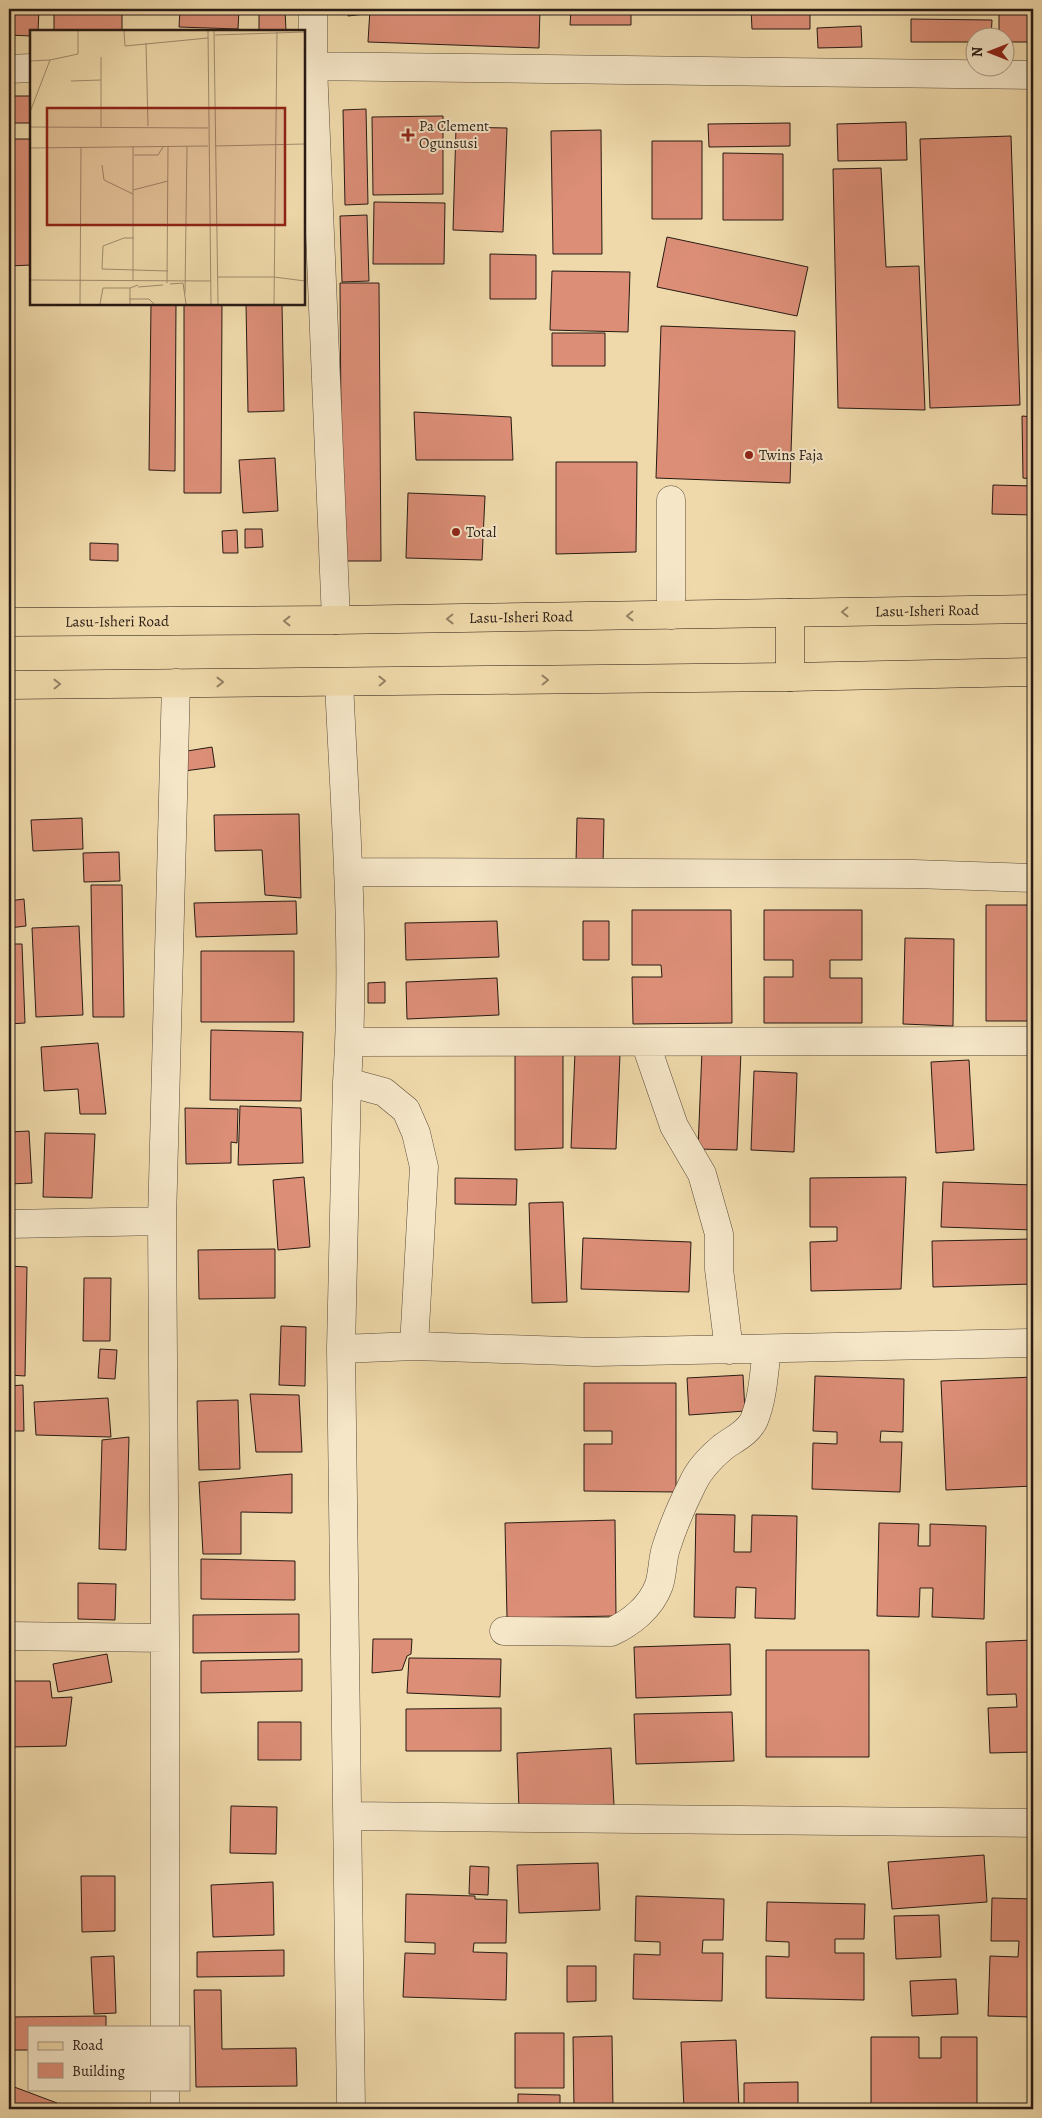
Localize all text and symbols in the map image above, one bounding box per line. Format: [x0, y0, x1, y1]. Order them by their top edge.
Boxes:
north arrow [964, 28, 1014, 78]
inset map [30, 30, 305, 305]
text: N [968, 47, 987, 57]
place label: Pa Clement Ogunsusi [419, 116, 489, 153]
marker: Pa Clement Ogunsusi [401, 128, 415, 142]
place label: Twins Faja [759, 445, 823, 465]
marker: Twins Faja [743, 449, 755, 461]
place label: Total [466, 522, 497, 542]
marker: Total [450, 526, 462, 538]
street label: Lasu-Isheri Road [875, 600, 980, 621]
street label: Lasu-Isheri Road [469, 606, 574, 628]
one-way arrow [840, 607, 848, 617]
street label: Lasu-Isheri Road [65, 611, 170, 632]
one-way arrow [625, 611, 633, 621]
one-way arrow [445, 613, 453, 624]
one-way arrow [283, 616, 290, 626]
one-way arrow [542, 675, 549, 685]
one-way arrow [379, 676, 387, 687]
one-way arrow [216, 677, 224, 687]
one-way arrow [54, 679, 62, 689]
legend [28, 2026, 190, 2090]
text: Road [72, 2035, 104, 2055]
text: Building [72, 2061, 125, 2081]

